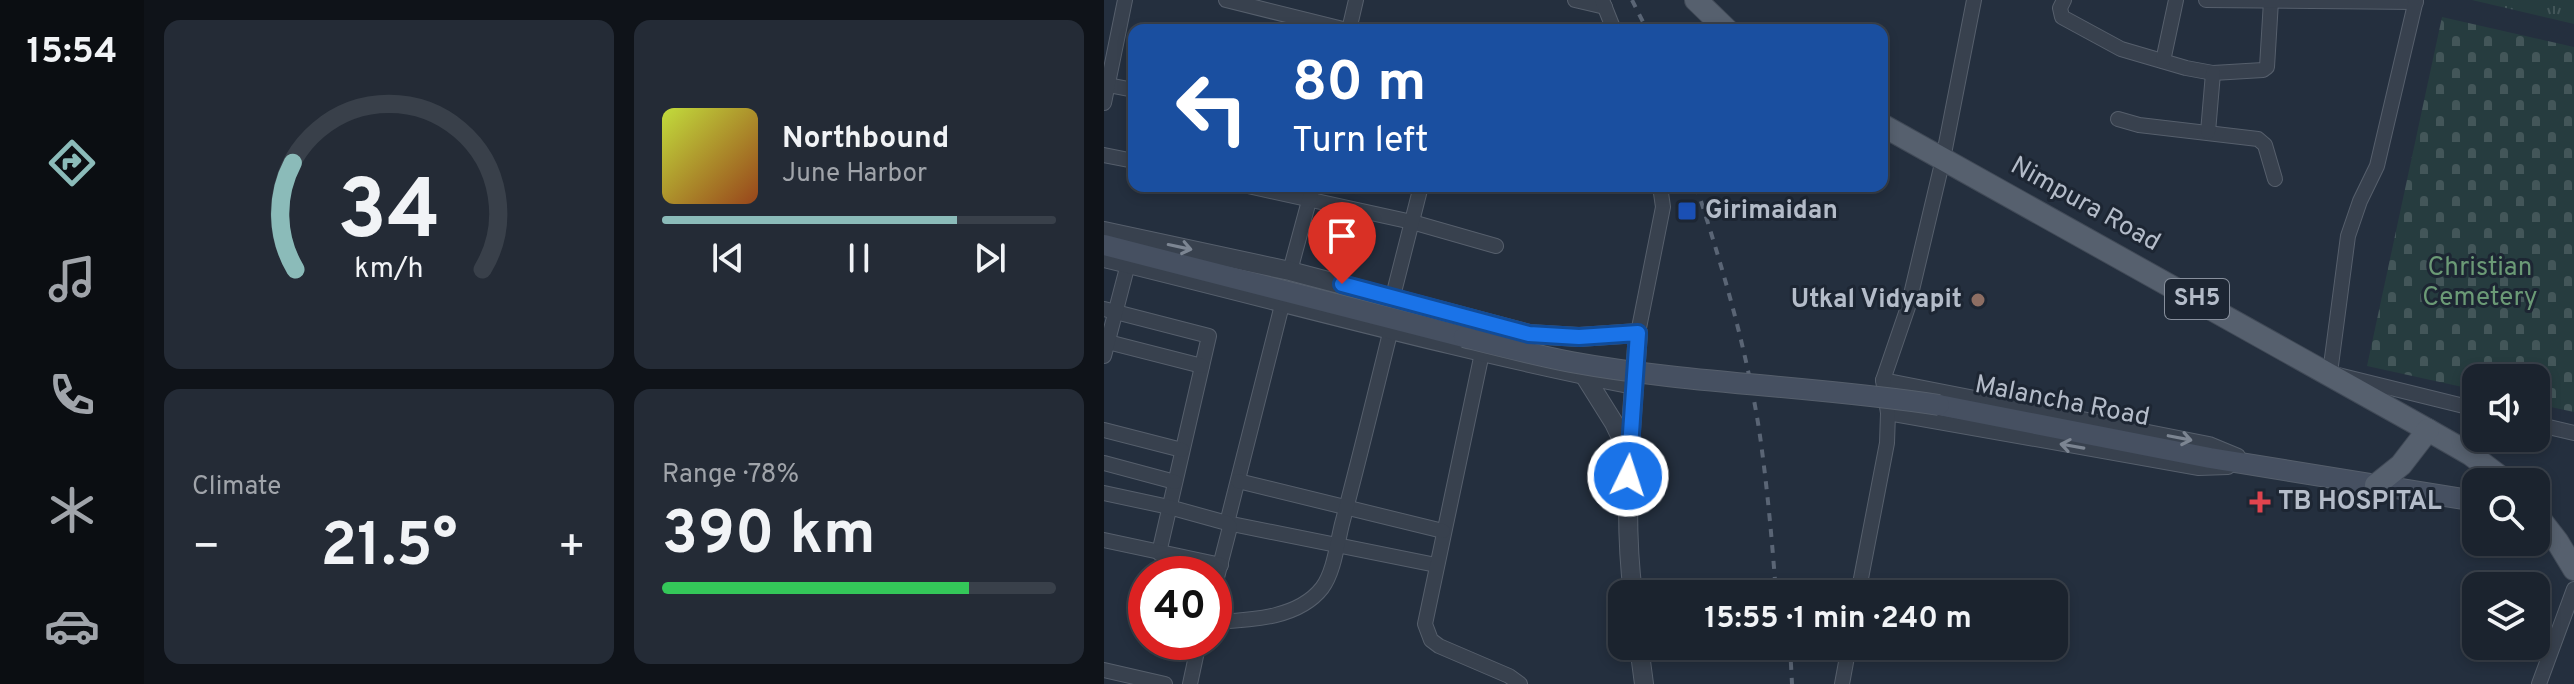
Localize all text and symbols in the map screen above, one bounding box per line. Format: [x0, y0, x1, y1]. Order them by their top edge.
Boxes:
text: 15:54 [27, 30, 118, 76]
text: 80 m [1292, 50, 1426, 120]
icon: left [1160, 56, 1264, 160]
text: Turn left [1292, 119, 1429, 165]
text: Northbound [782, 121, 949, 158]
icon: directions [44, 135, 100, 191]
street label: Nimpura Road [2004, 150, 2166, 260]
text: June Harbor [782, 158, 927, 191]
text: 34 [337, 163, 441, 268]
place label: Girimaidan [1705, 195, 1838, 228]
marker: Girimaidan [1676, 200, 1698, 222]
pin [1308, 202, 1376, 284]
icon: arrive [1320, 214, 1364, 258]
icon: previous [706, 236, 750, 280]
icon: pause [837, 236, 881, 280]
icon: next [968, 236, 1012, 280]
one-way arrow [1167, 241, 1193, 256]
icon: music [44, 251, 100, 307]
text: km/h [354, 252, 424, 288]
park label: Christian Cemetery [2422, 252, 2538, 315]
road number: SH5 [2165, 279, 2229, 319]
place label: Utkal Vidyapit [1791, 284, 1962, 317]
marker: Utkal Vidyapit [1969, 291, 1987, 309]
map controls [2462, 364, 2550, 660]
button: sound [2462, 364, 2550, 452]
icon: phone [44, 367, 100, 423]
street label: Malancha Road [1972, 369, 2152, 435]
one-way arrow [2166, 431, 2192, 446]
position arrow [1586, 434, 1670, 518]
one-way arrow [2060, 437, 2085, 452]
text: Range · 78% [662, 459, 799, 492]
button: search [2462, 468, 2550, 556]
text: Climate [192, 471, 281, 504]
icon: climate [44, 482, 100, 538]
place label: TB HOSPITAL [2278, 486, 2442, 519]
marker: TB HOSPITAL [2249, 491, 2271, 513]
text: 390 km [662, 499, 876, 575]
text: 21.5° [320, 511, 458, 587]
text: − [192, 521, 220, 577]
text: + [558, 521, 586, 577]
speed limit sign: 40 [1128, 556, 1232, 660]
button: layers [2462, 572, 2550, 660]
icon: car [44, 598, 100, 654]
text: 15:55 · 1 min · 240 m [1704, 601, 1972, 638]

